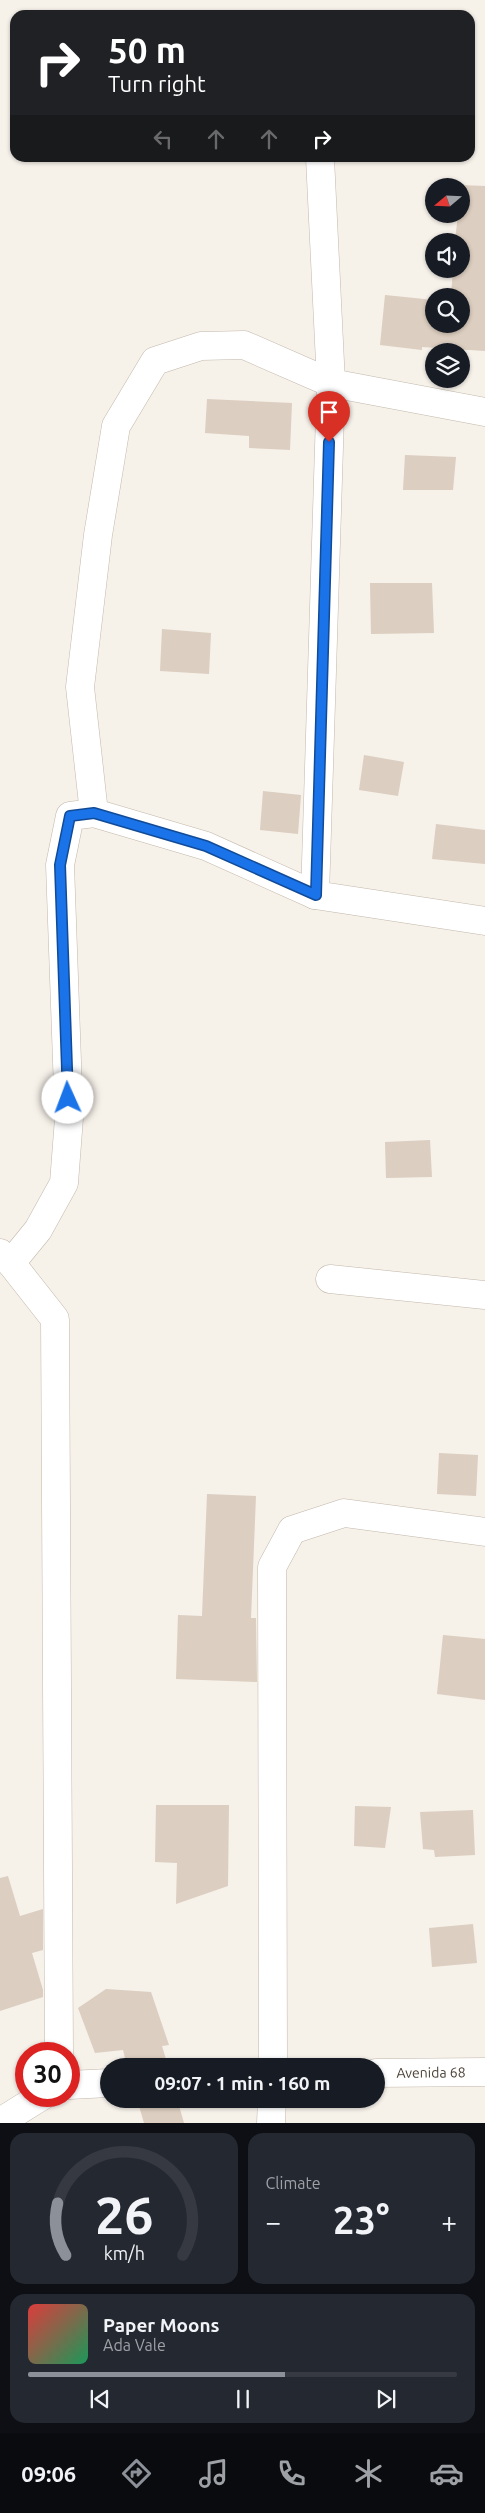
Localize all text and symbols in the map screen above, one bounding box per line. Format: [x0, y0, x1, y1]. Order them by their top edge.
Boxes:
icon: right [25, 30, 90, 95]
text: 50 m [108, 30, 186, 70]
text: Turn right [108, 71, 206, 96]
icon: left [149, 125, 177, 153]
icon: ahead [202, 125, 230, 153]
icon: ahead [255, 125, 283, 153]
icon: right [308, 125, 336, 153]
north arrow [425, 178, 470, 222]
map controls [425, 178, 470, 388]
button: sound [425, 233, 470, 278]
button: search [425, 288, 470, 333]
button: layers [425, 343, 470, 388]
pin [308, 391, 350, 442]
icon: arrive [315, 398, 343, 426]
position arrow [41, 1071, 93, 1123]
speed limit sign: 30 [15, 2042, 80, 2107]
street label: Avenida 68 [396, 2064, 466, 2081]
text: 09:07 · 1 min · 160 m [155, 2072, 330, 2094]
text: Climate [266, 2174, 321, 2192]
text: 26 [94, 2186, 153, 2244]
text: 23° [333, 2199, 389, 2241]
text: − [266, 2206, 281, 2237]
text: + [441, 2206, 457, 2237]
text: km/h [103, 2243, 144, 2263]
text: Paper Moons [103, 2314, 220, 2336]
text: Ada Vale [103, 2336, 166, 2354]
icon: previous [86, 2385, 114, 2413]
icon: pause [229, 2385, 257, 2413]
icon: next [372, 2385, 400, 2413]
icon: directions [119, 2456, 154, 2491]
icon: music [196, 2456, 231, 2491]
icon: phone [274, 2456, 309, 2491]
icon: climate [351, 2456, 386, 2491]
icon: car [429, 2456, 464, 2491]
text: 09:06 [21, 2461, 76, 2486]

